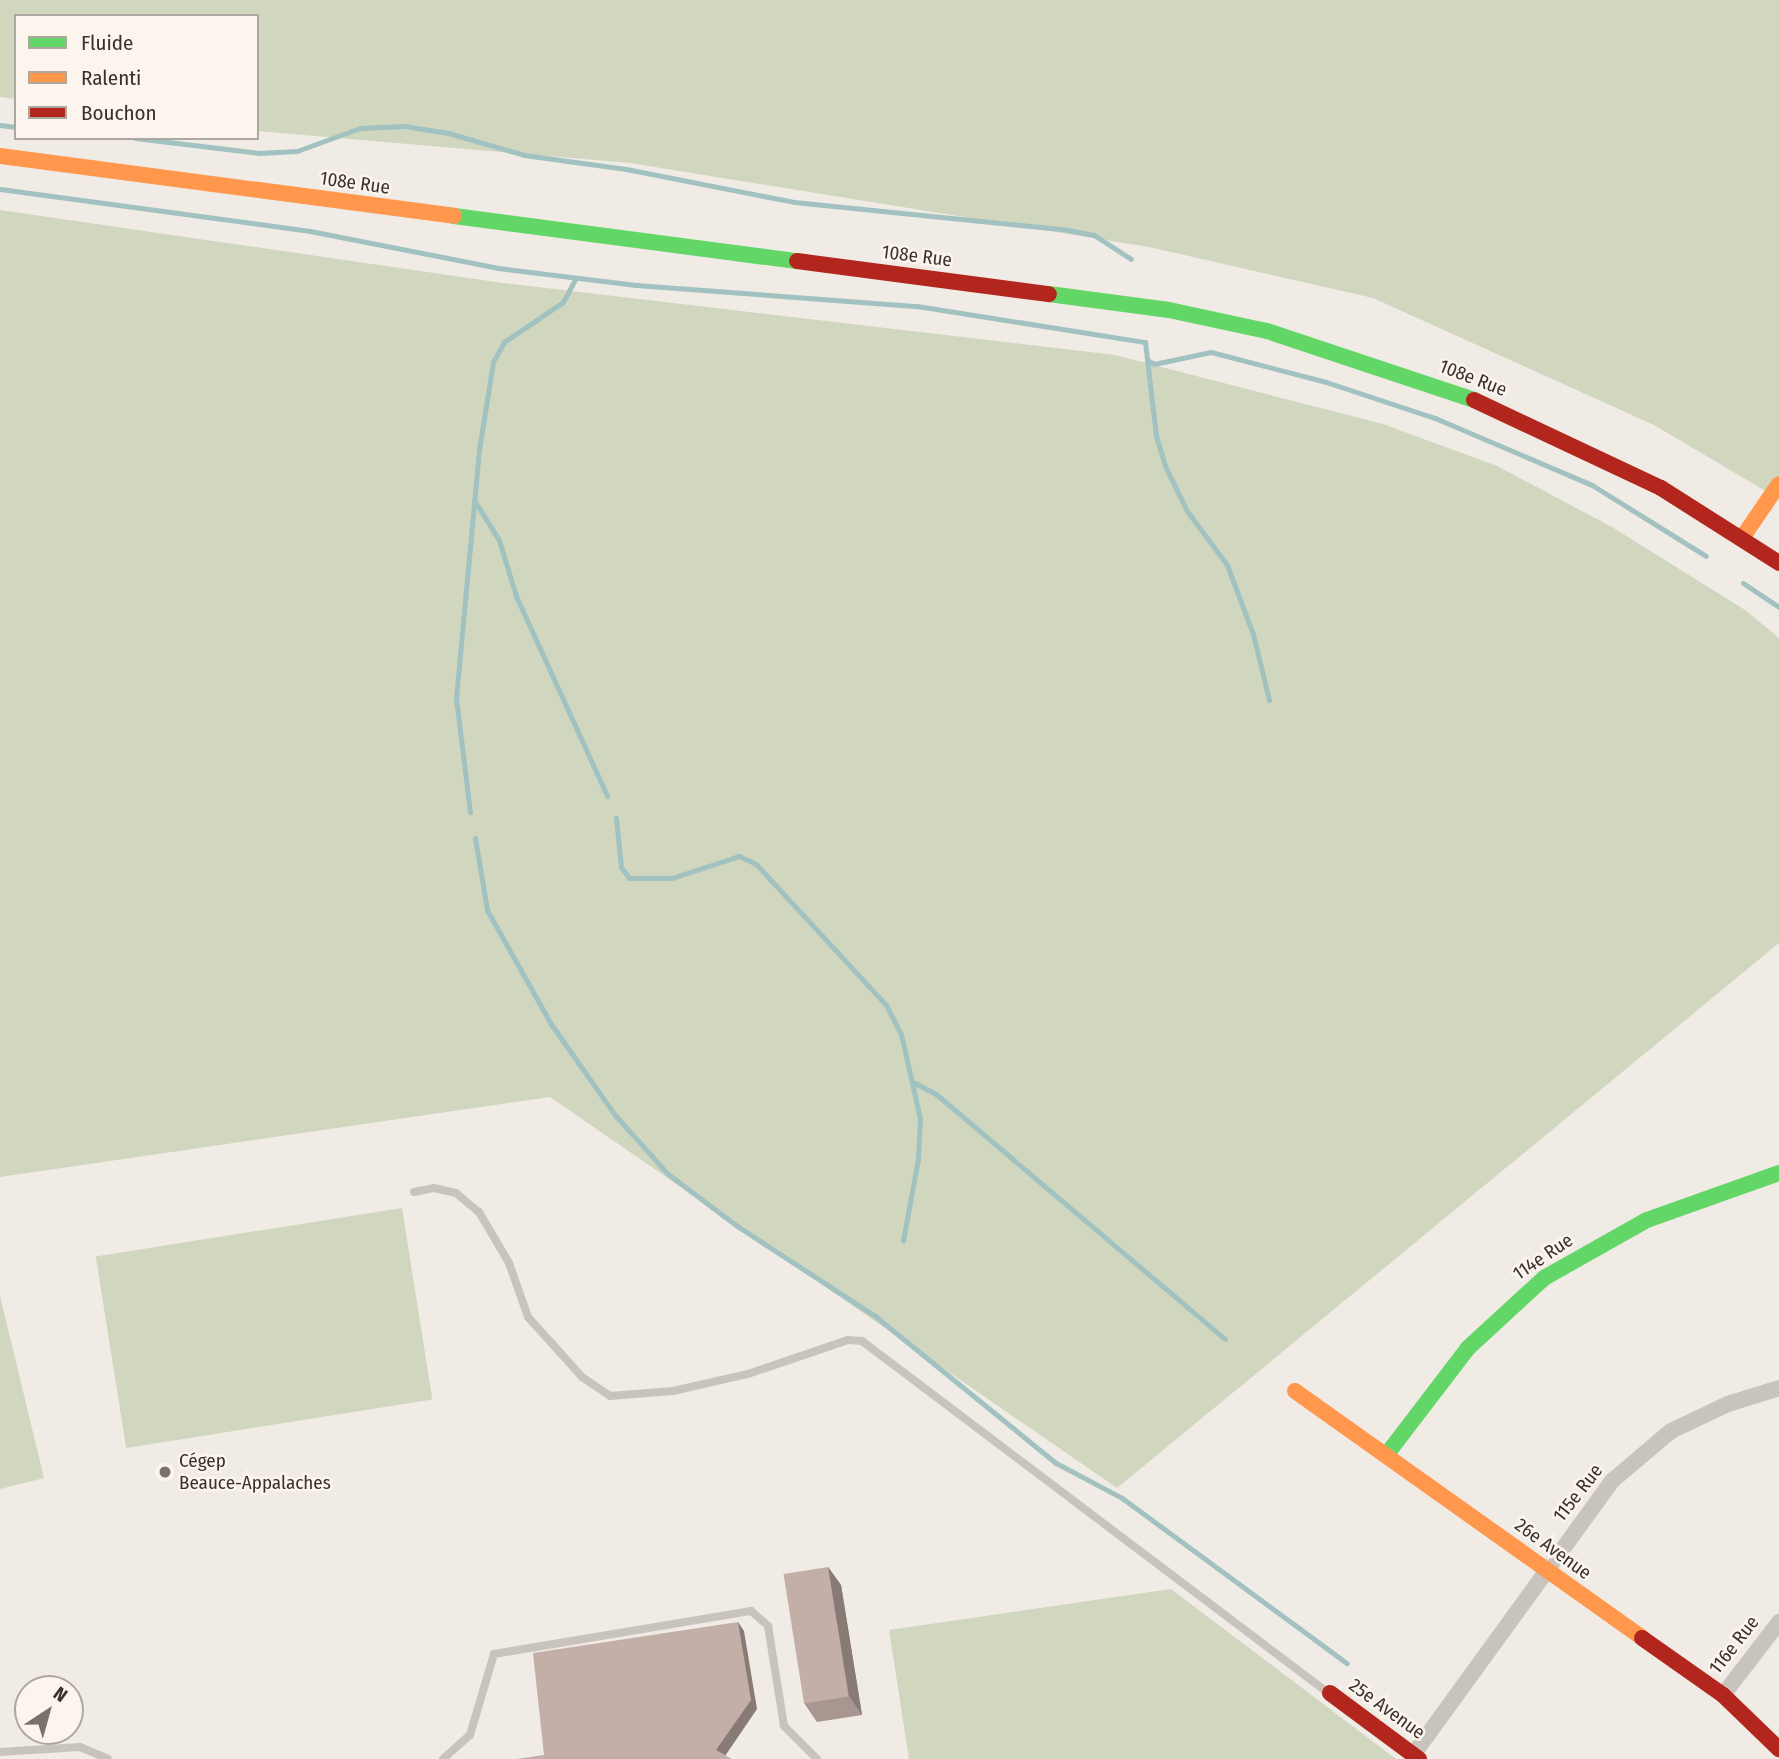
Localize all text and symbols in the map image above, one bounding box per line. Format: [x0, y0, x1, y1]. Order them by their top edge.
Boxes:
legend [14, 14, 259, 140]
text: Fluide [81, 30, 133, 56]
text: Ralenti [81, 65, 141, 91]
text: Bouchon [81, 100, 157, 126]
street label: 108e Rue [319, 167, 391, 199]
street label: 108e Rue [881, 240, 953, 272]
street label: 108e Rue [1436, 355, 1510, 401]
street label: 114e Rue [1509, 1229, 1577, 1285]
place label: Cégep Beauce-Appalaches [179, 1450, 331, 1494]
street label: 115e Rue [1548, 1460, 1608, 1526]
marker: Cégep Beauce-Appalaches [157, 1464, 173, 1480]
street label: 26e Avenue [1510, 1514, 1596, 1584]
street label: 116e Rue [1704, 1611, 1764, 1679]
street label: 25e Avenue [1345, 1674, 1429, 1744]
north arrow [14, 1675, 84, 1745]
text: N [49, 1682, 72, 1707]

